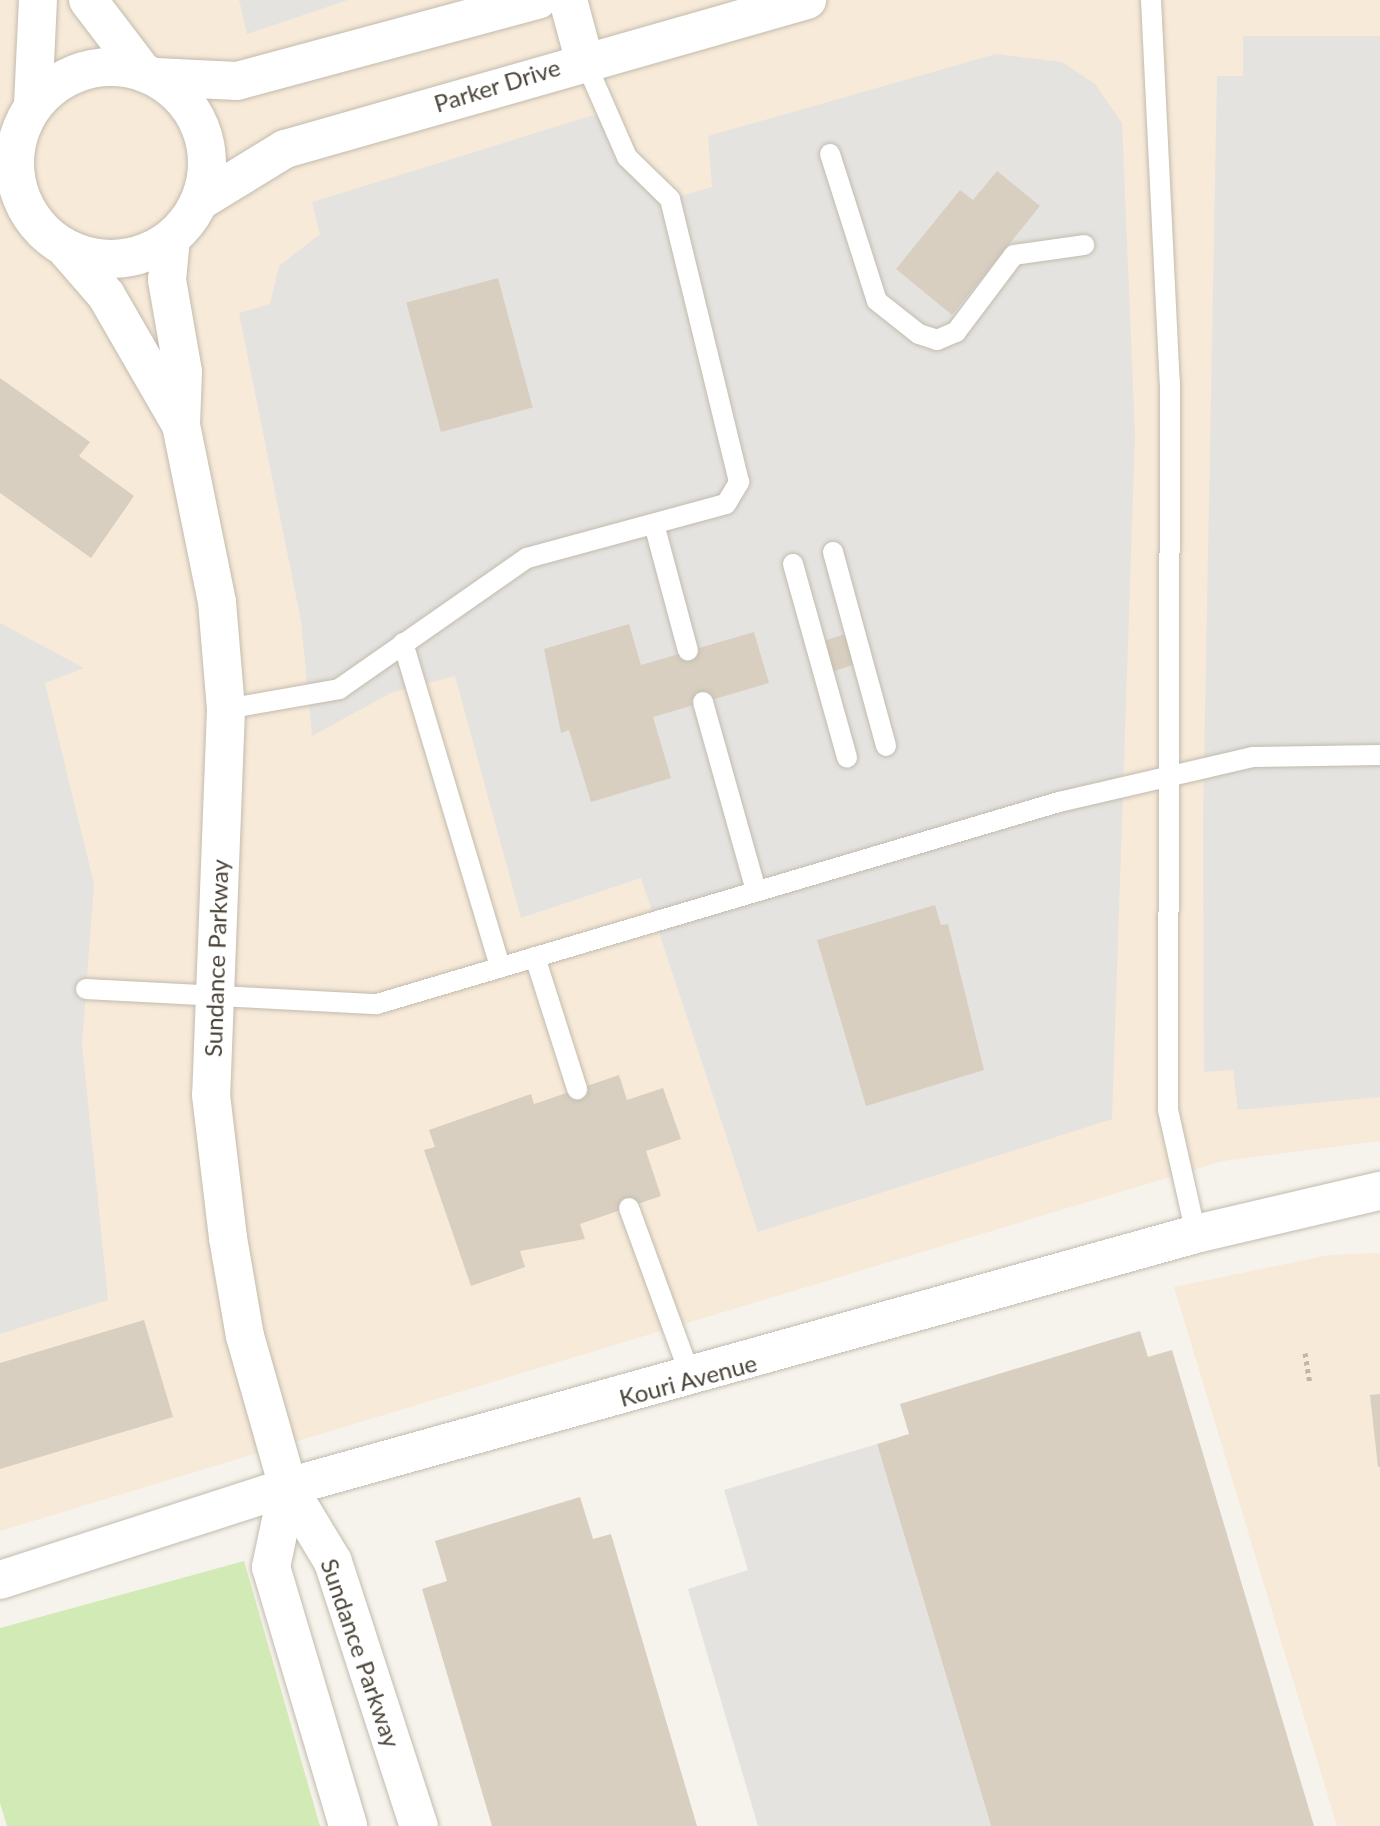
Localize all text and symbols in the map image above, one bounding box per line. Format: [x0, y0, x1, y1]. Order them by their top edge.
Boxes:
street label: Parker Drive [430, 52, 564, 118]
street label: Sundance Parkway [198, 859, 234, 1057]
street label: Kouri Avenue [616, 1348, 760, 1412]
street label: Sundance Parkway [315, 1555, 407, 1751]

